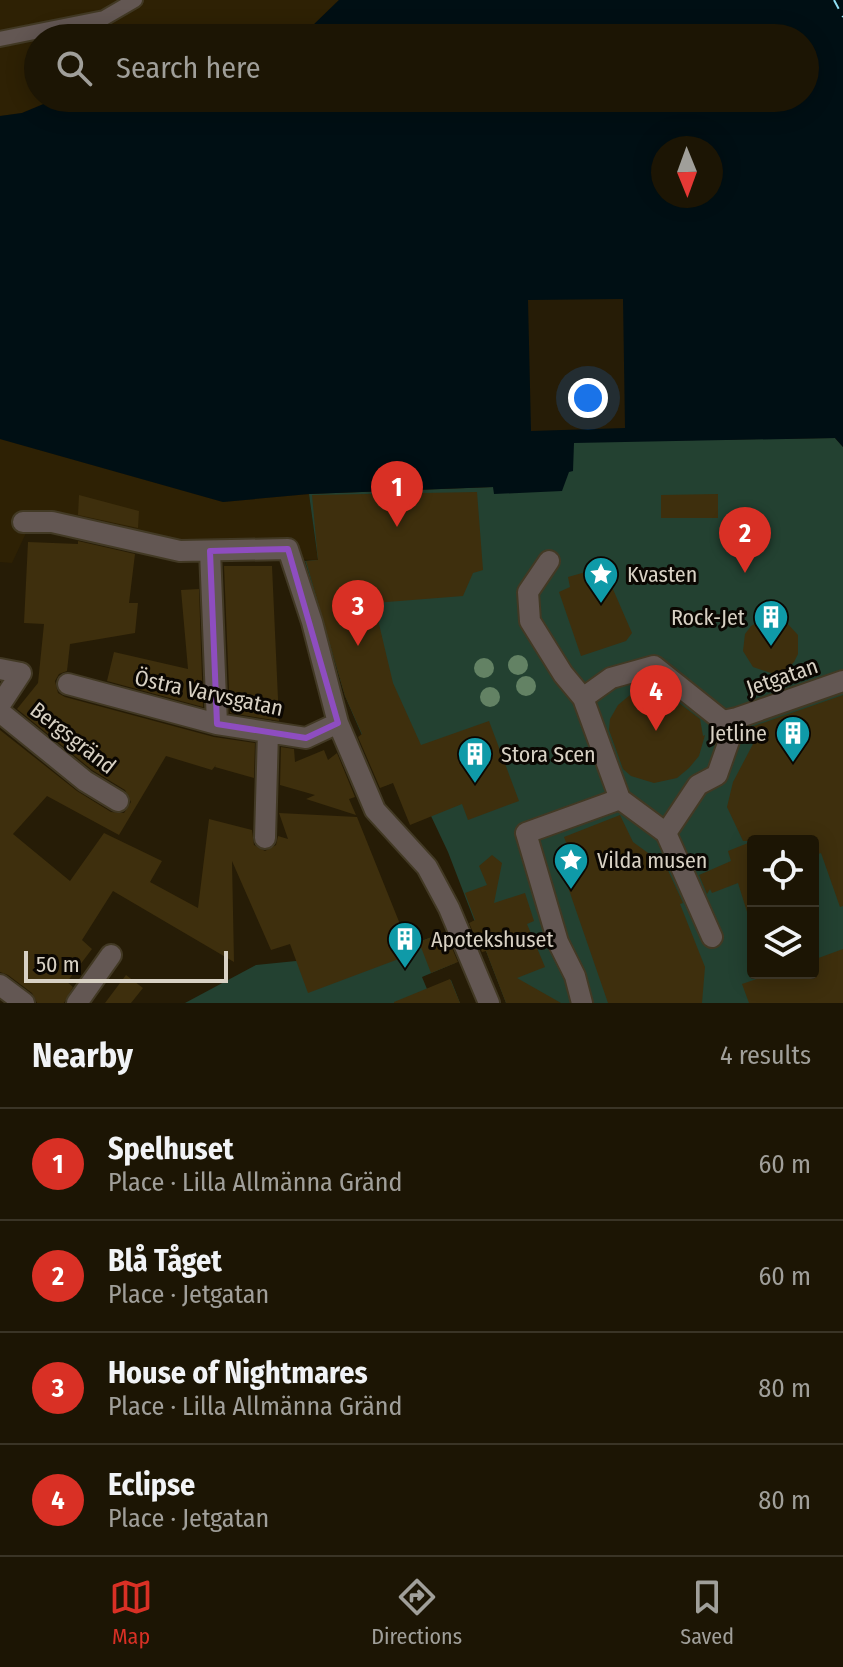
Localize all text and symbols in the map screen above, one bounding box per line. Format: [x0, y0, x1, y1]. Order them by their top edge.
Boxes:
search box [24, 24, 819, 112]
icon: search [52, 46, 96, 90]
text: Search here [116, 50, 261, 86]
north arrow [651, 136, 723, 208]
your location [568, 378, 608, 418]
pin: 1 [371, 461, 423, 527]
pin: 2 [719, 507, 771, 573]
place icon: Kvasten [582, 555, 620, 605]
place label: Kvasten [627, 561, 697, 588]
pin: 3 [332, 580, 384, 646]
building icon: Rock-Jet [752, 598, 790, 648]
place label: Rock-Jet [671, 604, 746, 631]
street label: Jetgatan [743, 652, 821, 702]
street label: Östra Varvsgatan [132, 664, 286, 722]
pin: 4 [630, 665, 682, 731]
street label: Bergsgränd [25, 696, 121, 780]
building icon: Jetline [774, 714, 812, 764]
place label: Jetline [709, 720, 767, 747]
building icon: Stora Scen [456, 735, 494, 785]
place label: Stora Scen [501, 741, 596, 768]
map controls [747, 835, 819, 979]
button: locate [747, 835, 819, 907]
place icon: Vilda musen [552, 841, 590, 891]
place label: Vilda musen [597, 847, 707, 874]
button: layers [747, 907, 819, 979]
building icon: Apotekshuset [386, 920, 424, 970]
place label: Apotekshuset [431, 926, 554, 953]
scale bar [24, 947, 228, 983]
text: 50 m [36, 951, 80, 978]
text: Nearby [32, 1035, 133, 1076]
text: 4 results [720, 1040, 811, 1071]
text: Spelhuset [108, 1131, 233, 1167]
text: 1 [53, 1149, 64, 1180]
text: 60 m [758, 1149, 811, 1180]
text: Place · Lilla Allmänna Gränd [108, 1167, 402, 1198]
text: Blå Tåget [108, 1243, 222, 1279]
text: 2 [52, 1261, 64, 1292]
text: 60 m [758, 1261, 811, 1292]
text: Place · Jetgatan [108, 1279, 269, 1310]
text: House of Nightmares [108, 1355, 368, 1391]
text: 3 [52, 1373, 64, 1404]
text: 80 m [758, 1373, 811, 1404]
text: Place · Lilla Allmänna Gränd [108, 1391, 402, 1422]
text: Eclipse [108, 1467, 195, 1503]
text: 4 [51, 1485, 65, 1516]
text: 80 m [758, 1485, 811, 1516]
text: Place · Jetgatan [108, 1503, 269, 1534]
tab: Map [109, 1575, 153, 1650]
tab: Directions [371, 1575, 462, 1650]
tab: Saved [680, 1575, 734, 1650]

